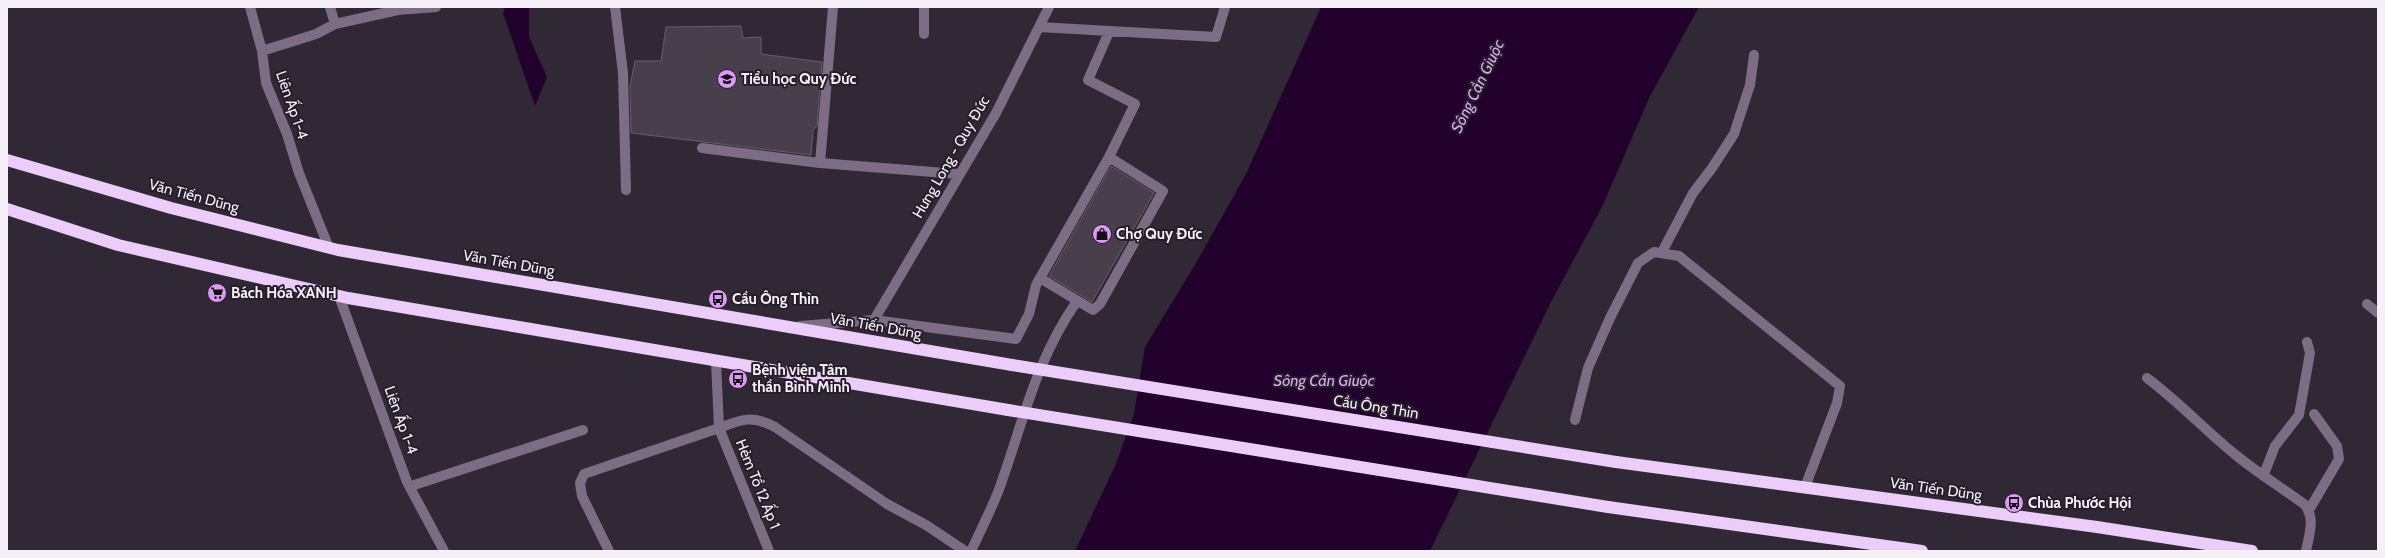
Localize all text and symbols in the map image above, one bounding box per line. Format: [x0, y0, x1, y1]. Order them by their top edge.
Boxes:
water label: Sông Cần Giuộc [1447, 36, 1508, 136]
street label: Liên Ấp 1-4 [272, 68, 315, 142]
school or university icon: Tiểu học Quy Đức [716, 68, 738, 90]
place label: Tiểu học Quy Đức [741, 70, 856, 88]
street label: Hưng Long - Quy Đức [909, 93, 993, 221]
street label: Văn Tiến Dũng [147, 175, 242, 217]
shop icon: Chợ Quy Đức [1091, 223, 1113, 245]
place label: Chợ Quy Đức [1116, 225, 1203, 243]
street label: Văn Tiến Dũng [462, 246, 557, 280]
supermarket icon: Bách Hóa XANH [206, 282, 228, 304]
place label: Bách Hóa XANH [231, 284, 337, 302]
bus stop icon: Cầu Ông Thìn [707, 288, 729, 310]
place label: Cầu Ông Thìn [732, 289, 819, 308]
street label: Văn Tiến Dũng [829, 309, 924, 343]
place label: Bệnh viện Tâm thần Bình Minh [752, 361, 850, 396]
bus stop icon: Bệnh viện Tâm thần Bình Minh [727, 368, 749, 390]
water label: Sông Cần Giuộc [1274, 371, 1375, 390]
street label: Liên Ấp 1-4 [380, 383, 425, 457]
street label: Cầu Ông Thìn [1332, 390, 1420, 423]
street label: Hẻm Tổ 12 Ấp 1 [732, 435, 787, 531]
street label: Văn Tiến Dũng [1889, 474, 1984, 504]
bus stop icon: Chùa Phước Hội [2003, 492, 2025, 514]
place label: Chùa Phước Hội [2028, 494, 2131, 512]

